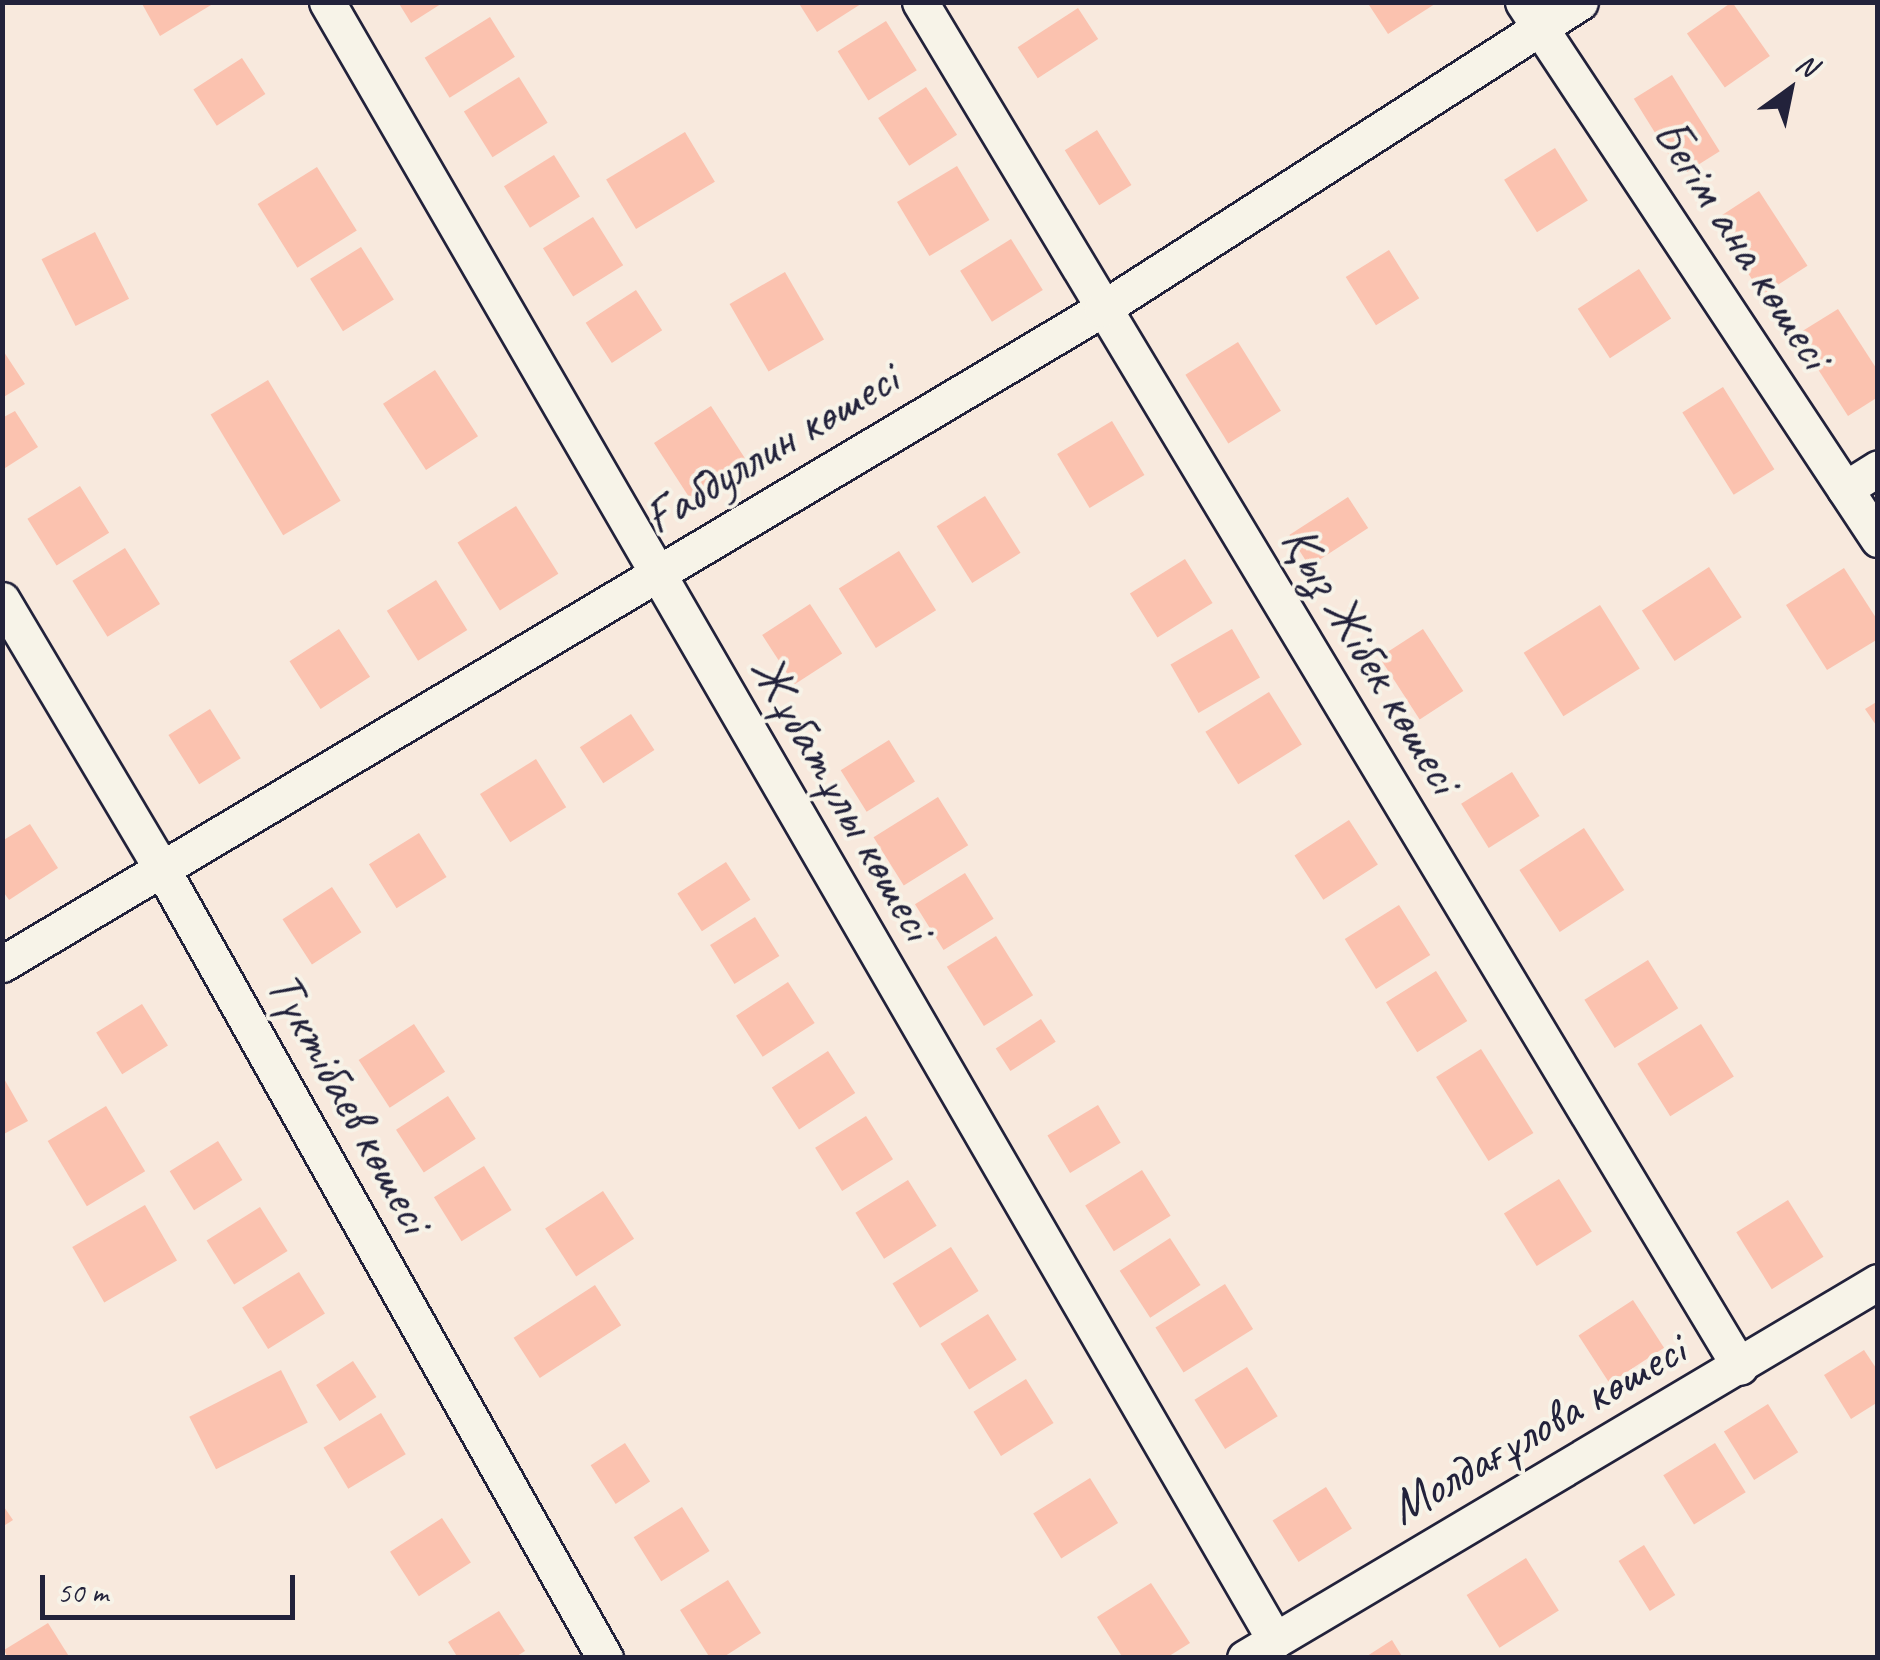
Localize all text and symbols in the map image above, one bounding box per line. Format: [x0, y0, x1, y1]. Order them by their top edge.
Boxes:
north arrow [1740, 40, 1840, 140]
text: N [1790, 45, 1823, 84]
street label: Бегім ана көшесі [1640, 107, 1846, 379]
street label: Ғабдуллин көшесі [631, 348, 909, 548]
street label: Қыз Жібек көшесі [1269, 515, 1475, 803]
street label: Жұбатұлы көшесі [737, 644, 949, 950]
street label: Түктібаев көшесі [254, 961, 446, 1243]
street label: Молдағұлова көшесі [1378, 1319, 1696, 1537]
scale bar [45, 1555, 300, 1617]
text: 50 m [57, 1573, 108, 1611]

